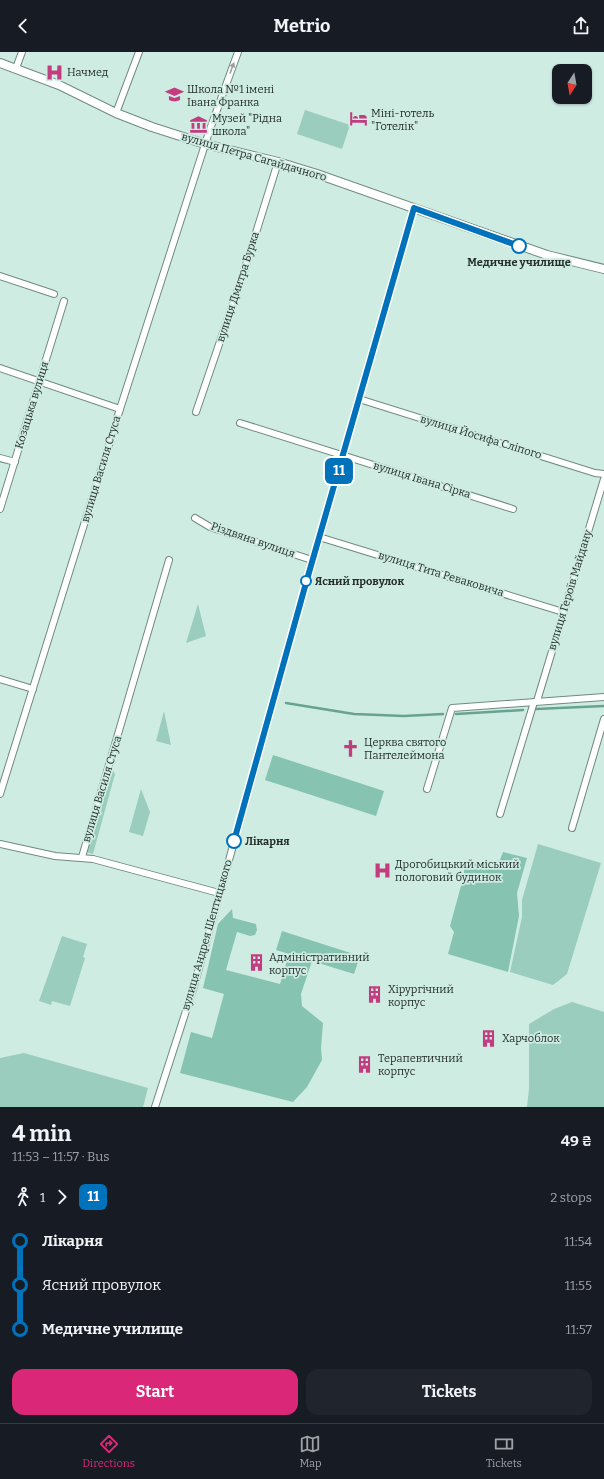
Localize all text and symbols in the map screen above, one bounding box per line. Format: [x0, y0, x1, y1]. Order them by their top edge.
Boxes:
icon: back [12, 15, 34, 37]
text: Metrio [273, 15, 331, 37]
icon: share [570, 15, 592, 37]
one-way arrow [229, 61, 235, 73]
hospital icon: Начмед [44, 62, 64, 82]
north arrow [552, 64, 592, 104]
map controls [552, 64, 592, 104]
place label: Начмед [67, 66, 109, 79]
place label: Школа №1 імені Івана Франка [187, 83, 275, 109]
school or university icon: Школа №1 імені Івана Франка [164, 85, 184, 105]
place label: Міні-готель "Готелік" [371, 107, 434, 133]
hotel icon: Міні-готель "Готелік" [348, 109, 368, 129]
place label: Музей "Рідна школа" [212, 112, 282, 138]
museum icon: Музей "Рідна школа" [189, 114, 209, 134]
street label: вулиця Петра Сагайдачного [180, 130, 328, 184]
street label: вулиця Дмитра Бурка [214, 230, 262, 344]
marker: Медичне училище [511, 238, 527, 254]
place label: Медичне училище [467, 256, 571, 269]
street label: Козацька вулиця [13, 360, 51, 450]
street label: вулиця Йосифа Сліпого [419, 412, 543, 462]
street label: вулиця Василя Стуса [79, 414, 123, 524]
line badge: 11 [321, 458, 357, 484]
street label: вулиця Івана Сірка [372, 459, 472, 501]
text: 11 [333, 462, 345, 479]
street label: Різдвяна вулиця [209, 520, 297, 560]
street label: вулиця Героїв Майдану [545, 528, 595, 652]
street label: вулиця Тита Реваковича [377, 549, 505, 599]
marker: Ясний провулок [300, 575, 312, 587]
place label: Ясний провулок [315, 575, 404, 588]
street label: вулиця Василя Стуса [80, 734, 124, 844]
place label: Церква святого Пантелеймона [364, 736, 446, 762]
church icon: Церква святого Пантелеймона [341, 738, 361, 758]
marker: Лікарня [226, 833, 242, 849]
place label: Лікарня [245, 835, 290, 848]
street label: вулиця Андрея Шептицького [179, 858, 235, 1012]
place label: Дрогобицький міський пологовий будинок [395, 858, 519, 884]
hospital icon: Дрогобицький міський пологовий будинок [372, 860, 392, 880]
place label: Адміністративний корпус [269, 951, 369, 977]
building icon: Адміністративний корпус [246, 953, 266, 973]
place label: Хірургічний корпус [388, 983, 454, 1009]
building icon: Хірургічний корпус [365, 985, 385, 1005]
building icon: Харчоблок [479, 1028, 499, 1048]
place label: Харчоблок [502, 1032, 560, 1045]
place label: Терапевтичний корпус [378, 1052, 463, 1078]
building icon: Терапевтичний корпус [355, 1054, 375, 1074]
text: 4 min [12, 1120, 72, 1147]
text: 49 ₴ [561, 1132, 592, 1150]
text: 11:53 – 11:57 · Bus [12, 1149, 109, 1164]
icon: walk [12, 1186, 34, 1208]
icon: forward [51, 1186, 73, 1208]
text: 11 [87, 1188, 99, 1205]
text: 1 [40, 1190, 45, 1205]
text: 2 stops [550, 1190, 592, 1205]
text: Лікарня [42, 1232, 103, 1250]
text: 11:54 [564, 1234, 592, 1249]
text: Ясний провулок [42, 1276, 161, 1294]
text: 11:55 [565, 1278, 592, 1293]
text: Медичне училище [42, 1320, 183, 1338]
text: 11:57 [565, 1322, 592, 1337]
button: Start [12, 1369, 298, 1415]
button: Tickets [306, 1369, 592, 1415]
tab: Directions [82, 1433, 135, 1470]
tab: Map [299, 1433, 322, 1470]
tab: Tickets [486, 1433, 522, 1470]

